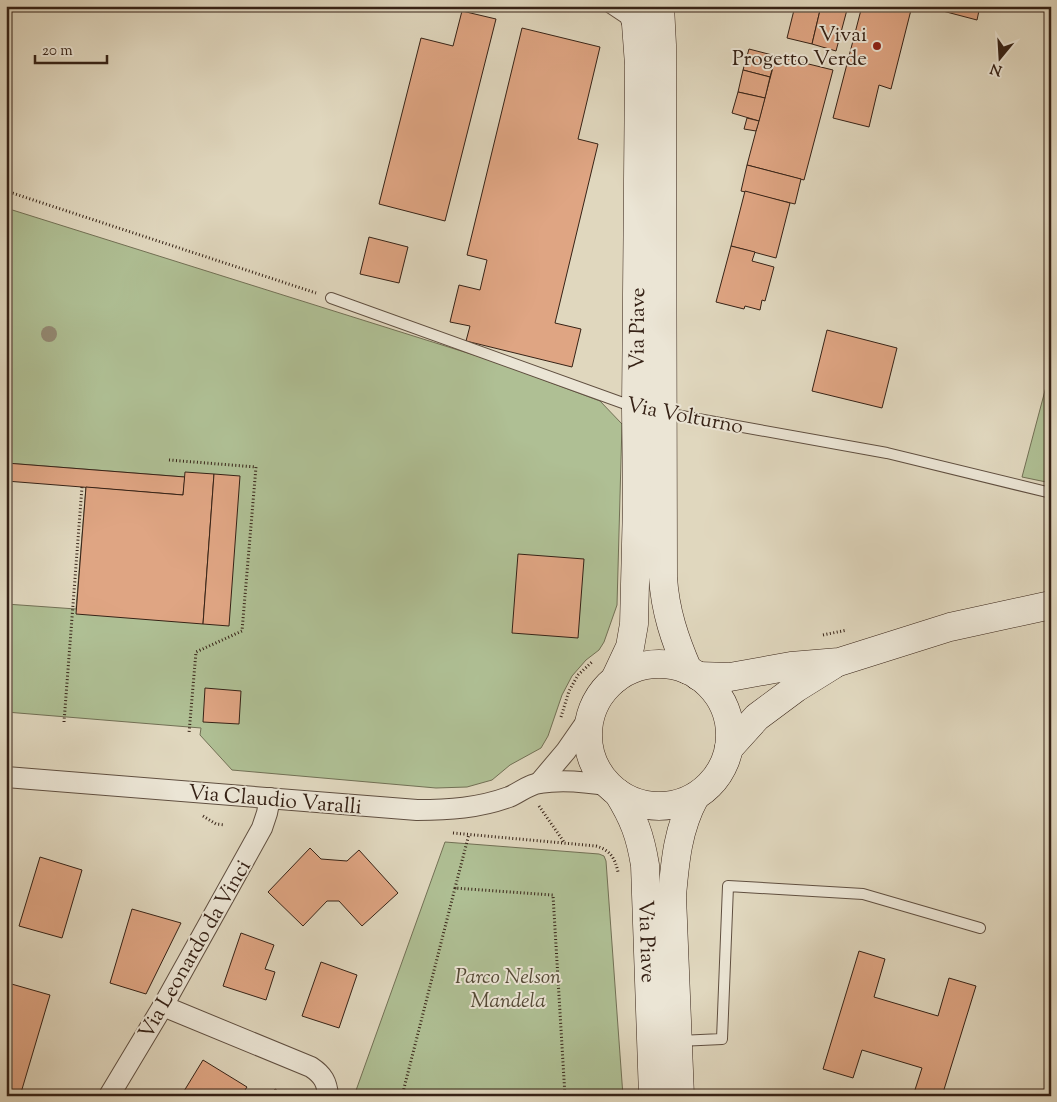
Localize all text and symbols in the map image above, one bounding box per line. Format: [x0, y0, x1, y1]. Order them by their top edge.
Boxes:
place label: Vivai Progetto Verde [732, 21, 867, 75]
scale bar [35, 32, 108, 64]
north arrow [974, 32, 1024, 82]
marker: Vivai Progetto Verde [871, 40, 883, 52]
text: 20 m [42, 41, 73, 62]
text: N [988, 57, 1005, 80]
street label: Via Piave [623, 287, 654, 370]
street label: Via Volturno [624, 391, 746, 443]
street label: Via Claudio Varalli [187, 778, 363, 824]
street label: Via Leonardo da Vinci [132, 855, 259, 1045]
street label: Via Piave [629, 900, 662, 983]
park label: Parco Nelson Mandela [455, 963, 561, 1017]

